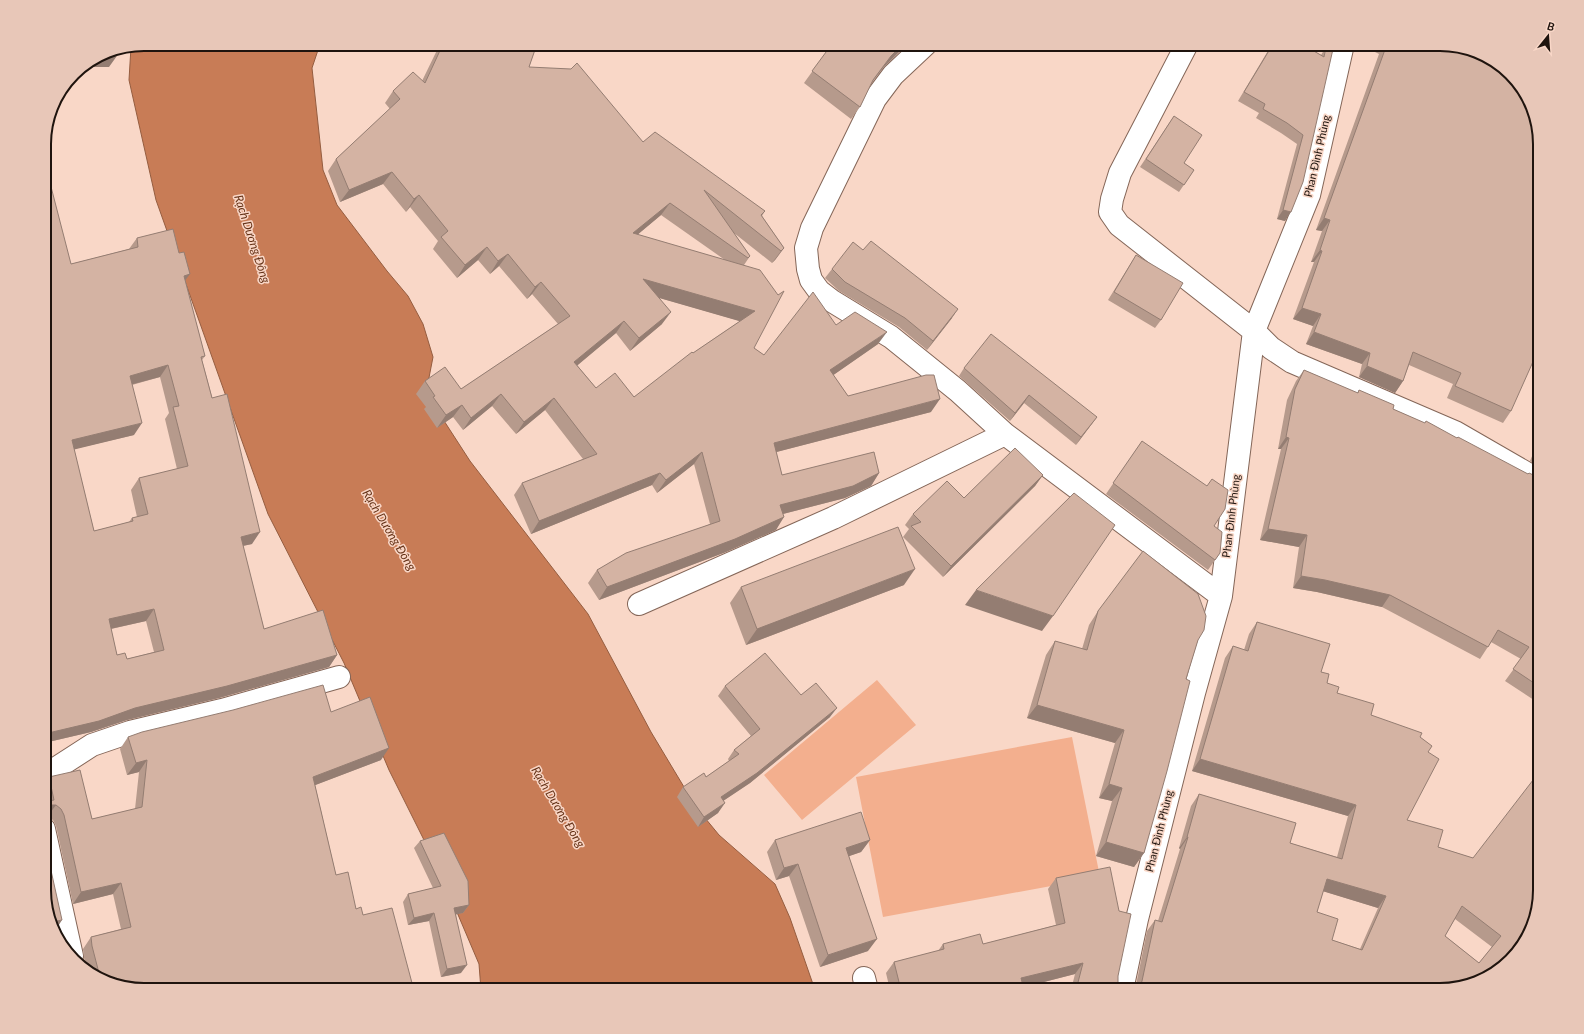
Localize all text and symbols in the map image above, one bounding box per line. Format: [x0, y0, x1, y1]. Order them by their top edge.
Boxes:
north arrow [1528, 16, 1568, 56]
text: B [1546, 19, 1556, 33]
street label: Phan Đình Phùng [1301, 113, 1332, 198]
water label: Rạch Dương Đông [231, 193, 274, 285]
street label: Phan Đình Phùng [1219, 473, 1242, 558]
water label: Rạch Dương Đông [359, 487, 420, 573]
water label: Rạch Dương Đông [528, 764, 589, 850]
street label: Phan Đình Phùng [1142, 788, 1175, 873]

